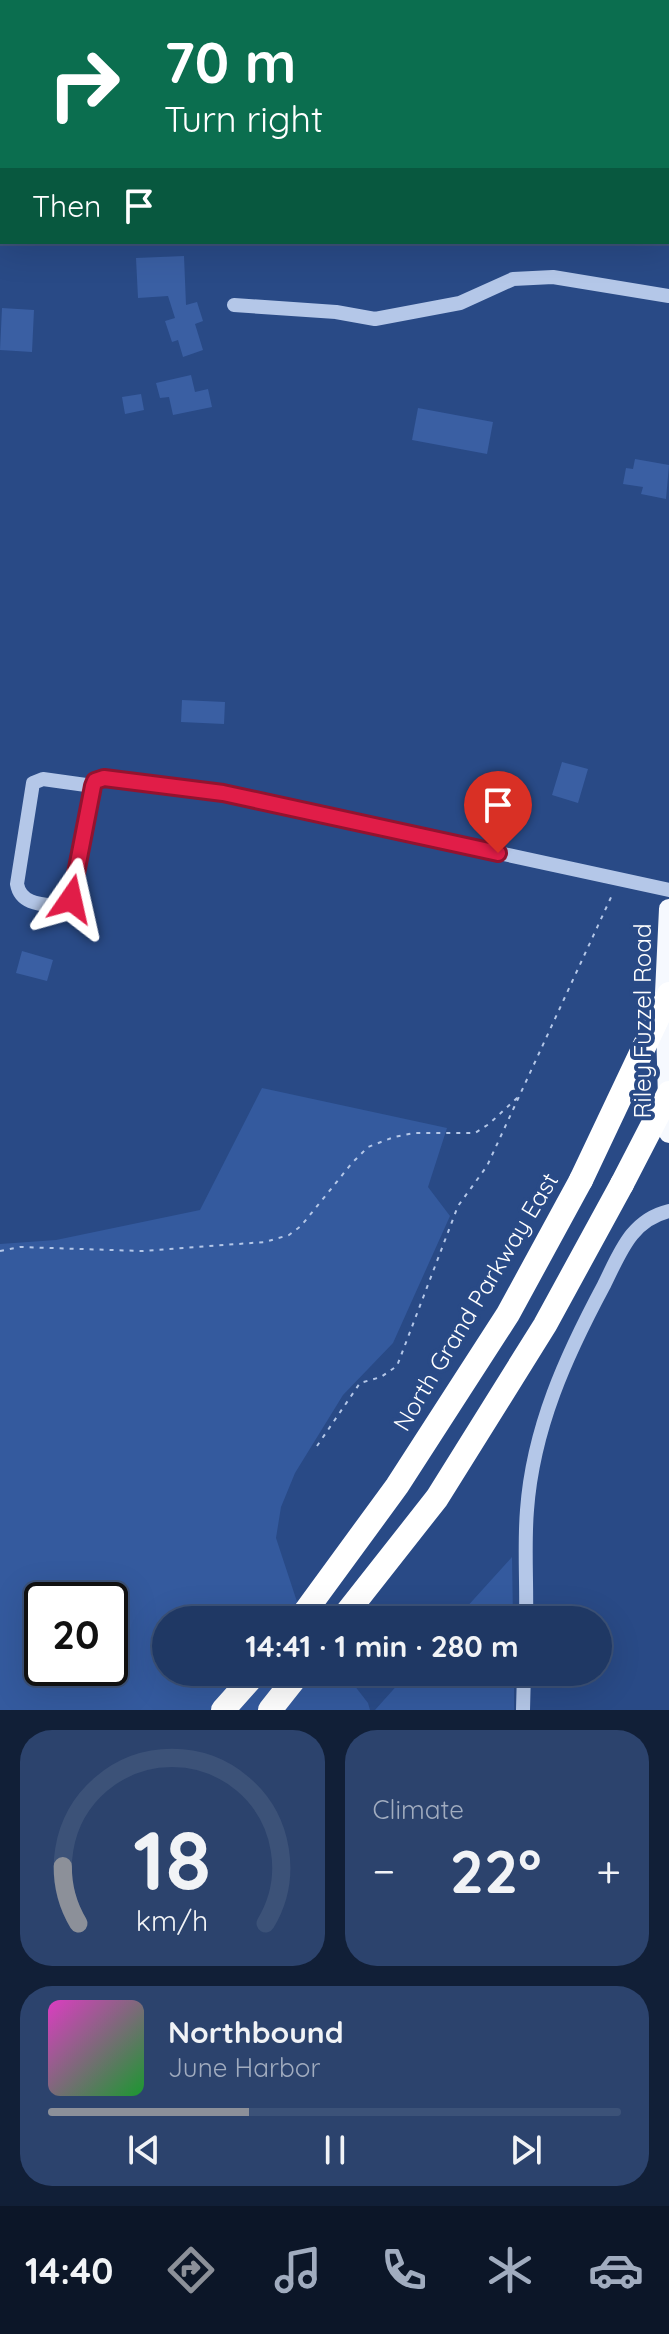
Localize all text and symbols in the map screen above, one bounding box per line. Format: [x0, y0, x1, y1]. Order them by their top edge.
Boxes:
text: 70 m [164, 27, 296, 97]
icon: right [32, 32, 136, 136]
text: Turn right [164, 96, 323, 141]
icon: arrive [117, 184, 161, 228]
text: Then [32, 187, 101, 225]
pin [464, 771, 532, 853]
icon: arrive [476, 783, 520, 827]
position arrow [29, 857, 113, 941]
street label: Riley Fuzzel Road [627, 924, 657, 1118]
street label: North Grand Parkway East [386, 1167, 564, 1436]
speed limit sign: 20 [24, 1582, 128, 1686]
text: 14:41 · 1 min · 280 m [245, 1627, 519, 1665]
text: Climate [373, 1793, 464, 1826]
text: 18 [133, 1807, 211, 1911]
text: 22° [450, 1833, 542, 1908]
text: − [373, 1843, 395, 1898]
text: + [596, 1843, 621, 1898]
text: km/h [136, 1902, 209, 1938]
text: Northbound [168, 2013, 344, 2051]
text: June Harbor [168, 2051, 320, 2084]
icon: previous [122, 2128, 166, 2172]
icon: pause [313, 2128, 357, 2172]
icon: next [504, 2128, 548, 2172]
icon: directions [163, 2242, 219, 2298]
icon: music [270, 2242, 326, 2298]
icon: phone [376, 2242, 432, 2298]
icon: climate [482, 2242, 538, 2298]
icon: car [588, 2242, 644, 2298]
text: 14:40 [25, 2248, 113, 2293]

